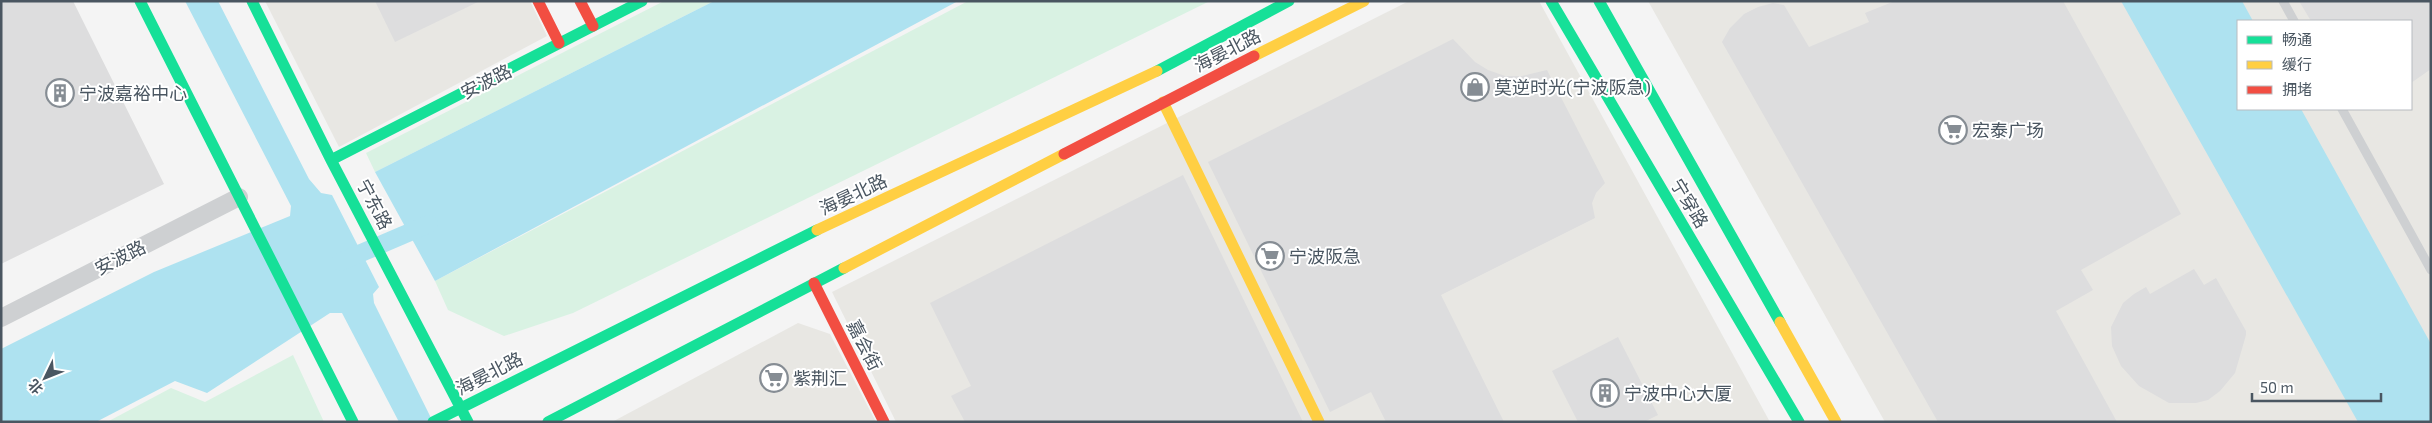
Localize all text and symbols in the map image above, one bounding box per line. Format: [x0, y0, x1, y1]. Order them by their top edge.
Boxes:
legend [2237, 20, 2412, 110]
street label: 海晏北路 [1190, 24, 1264, 76]
text: 畅通 [2282, 30, 2312, 48]
text: 缓行 [2282, 55, 2312, 73]
street label: 安波路 [457, 59, 515, 103]
shop icon: 莫逆时光(宁波阪急) [1460, 72, 1490, 102]
place label: 莫逆时光(宁波阪急) [1494, 76, 1651, 98]
building icon: 宁波嘉裕中心 [45, 78, 75, 108]
text: 拥堵 [2282, 80, 2312, 98]
place label: 宁波嘉裕中心 [79, 82, 187, 104]
supermarket icon: 宏泰广场 [1938, 115, 1968, 145]
place label: 宏泰广场 [1972, 119, 2044, 141]
street label: 海晏北路 [816, 169, 890, 219]
street label: 宁穿路 [1667, 174, 1713, 232]
street label: 宁东路 [353, 175, 397, 233]
street label: 安波路 [91, 235, 149, 279]
supermarket icon: 宁波阪急 [1255, 241, 1285, 271]
place label: 宁波阪急 [1289, 245, 1361, 267]
street label: 嘉会街 [843, 316, 887, 374]
street label: 海晏北路 [452, 347, 526, 399]
north arrow [20, 353, 70, 403]
supermarket icon: 紫荆汇 [759, 363, 789, 393]
place label: 紫荆汇 [793, 367, 847, 389]
scale bar [2252, 370, 2381, 402]
text: 北 [24, 376, 46, 398]
building icon: 宁波中心大厦 [1590, 378, 1620, 408]
text: 50 m [2260, 378, 2294, 396]
place label: 宁波中心大厦 [1624, 382, 1732, 404]

